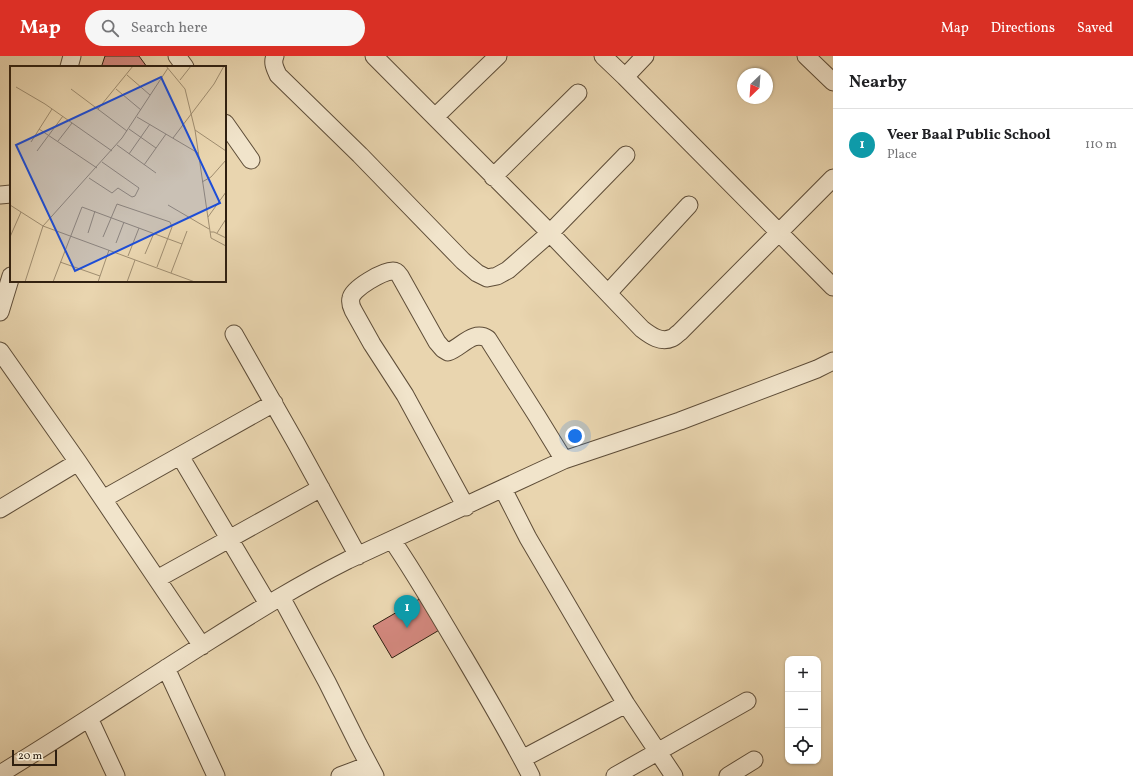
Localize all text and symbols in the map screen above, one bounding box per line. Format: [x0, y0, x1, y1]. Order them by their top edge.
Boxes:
search box [85, 10, 365, 46]
text: Map [20, 15, 61, 41]
icon: search [99, 17, 121, 39]
text: Search here [131, 18, 208, 39]
text: Map [941, 19, 969, 38]
text: Directions [991, 19, 1055, 38]
text: Saved [1077, 19, 1113, 38]
inset map [10, 66, 226, 282]
north arrow [737, 68, 773, 104]
text: Nearby [849, 71, 907, 94]
text: Veer Baal Public School [887, 125, 1051, 146]
text: 1 [859, 136, 865, 154]
text: 110 m [1085, 136, 1117, 154]
text: Place [887, 146, 917, 164]
your location [565, 426, 585, 446]
pin: 1 [394, 595, 420, 628]
map controls [785, 656, 821, 764]
button: + [785, 656, 821, 692]
button: − [785, 692, 821, 728]
button: locate [785, 728, 821, 764]
scale bar [12, 748, 57, 767]
text: 20 m [18, 749, 42, 764]

